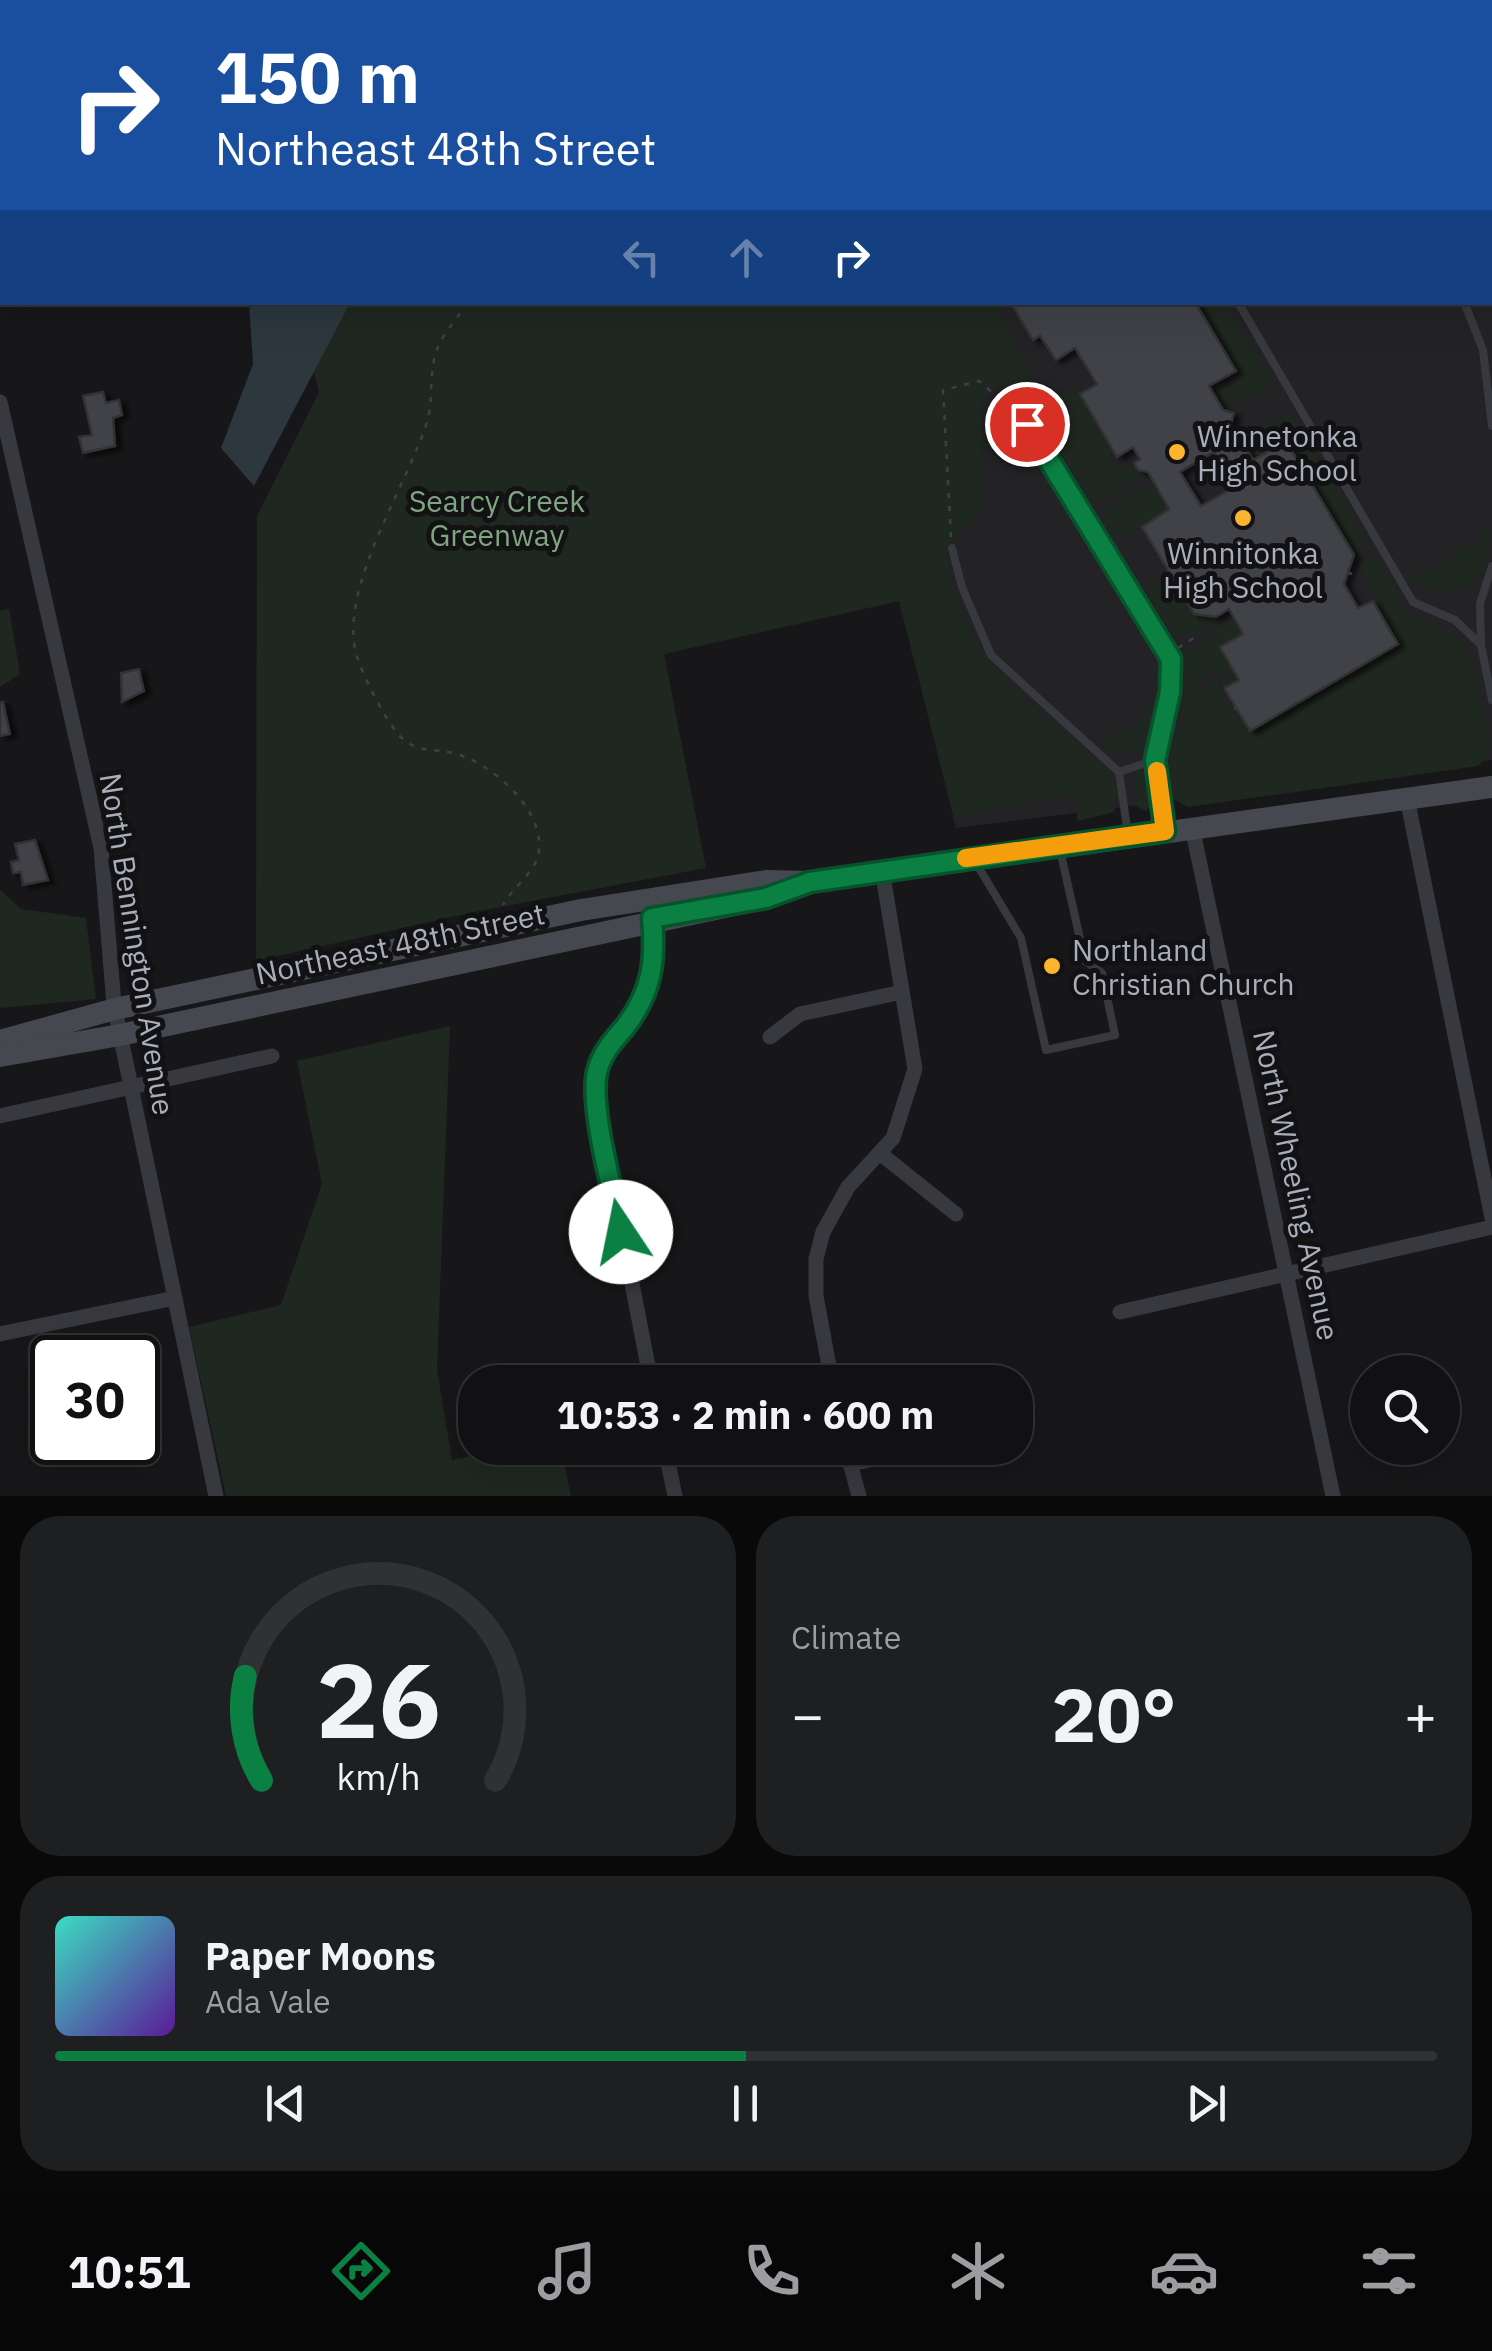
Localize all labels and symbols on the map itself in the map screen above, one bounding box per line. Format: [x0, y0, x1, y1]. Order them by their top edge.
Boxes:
pin [985, 382, 1070, 467]
place label: Winnetonka High School [1197, 416, 1358, 489]
marker: Winnetonka High School [1166, 441, 1188, 463]
park label: Searcy Creek Greenway [409, 481, 585, 554]
marker: Winnitonka High School [1232, 507, 1254, 529]
place label: Winnitonka High School [1163, 533, 1323, 606]
street label: North Bennington Avenue [92, 770, 184, 1118]
street label: Northeast 48th Street [252, 893, 548, 993]
place label: Northland Christian Church [1072, 930, 1294, 1003]
marker: Northland Christian Church [1041, 955, 1063, 977]
street label: North Wheeling Avenue [1245, 1026, 1349, 1344]
position arrow [569, 1180, 673, 1284]
speed limit sign: 30 [30, 1335, 160, 1465]

